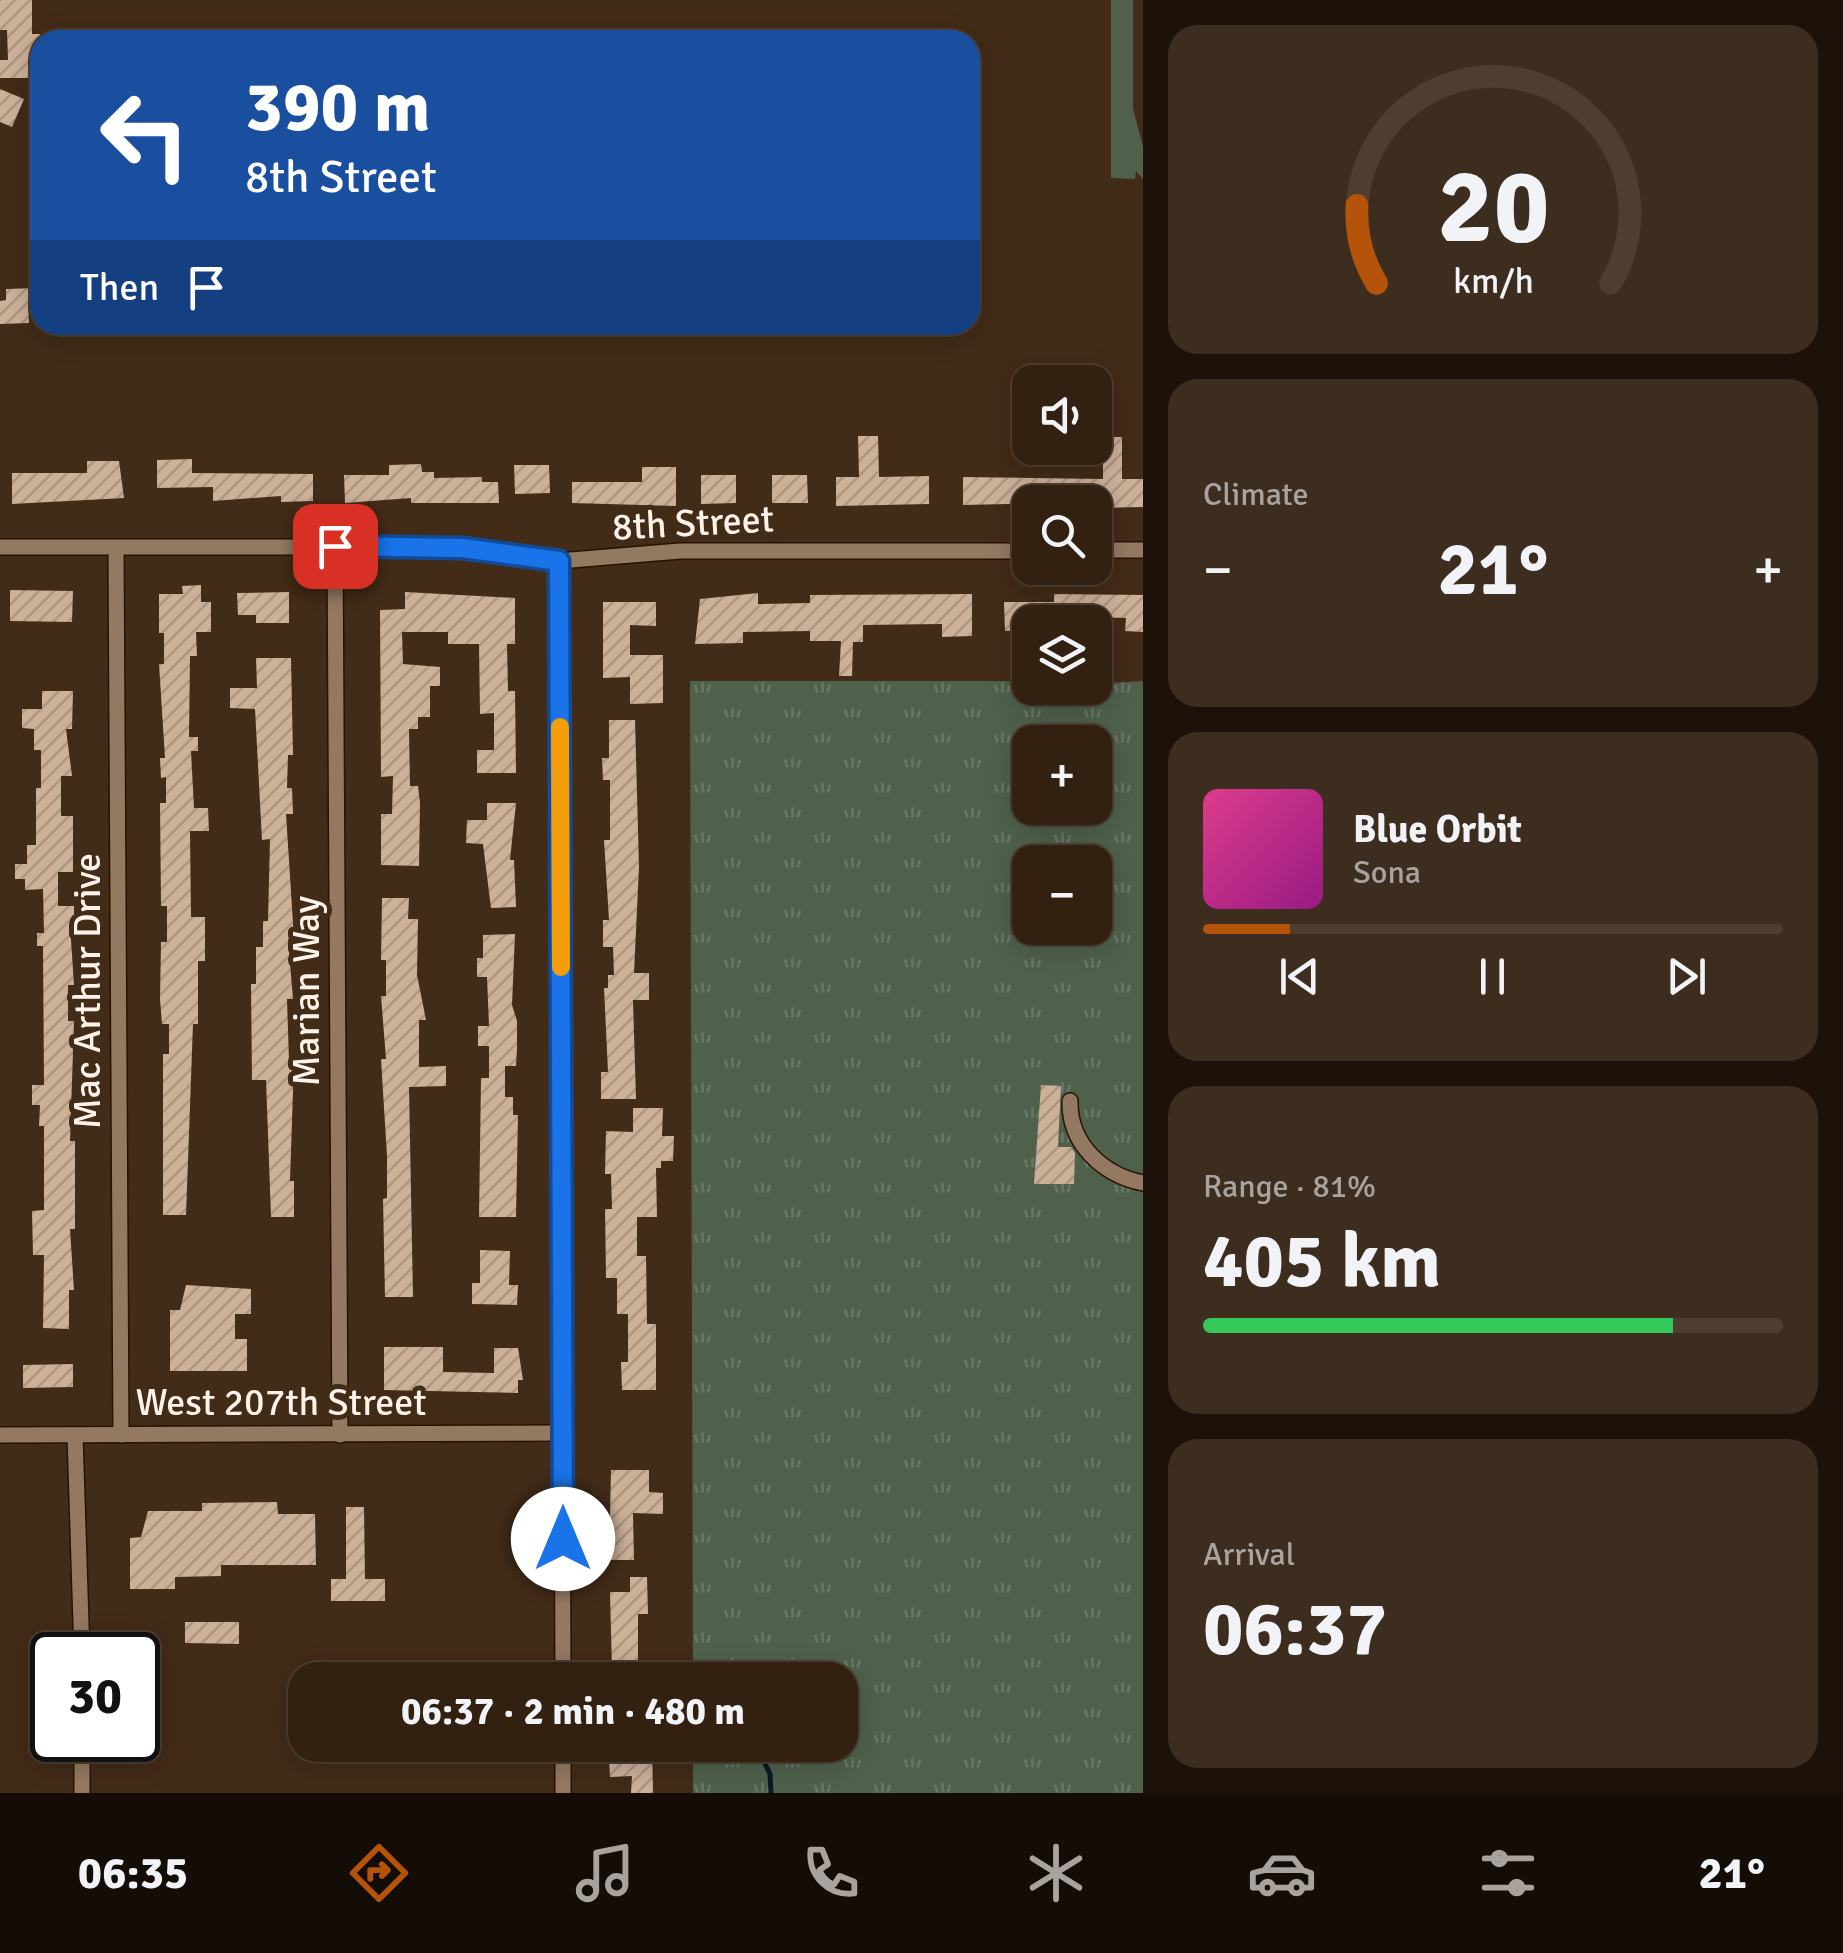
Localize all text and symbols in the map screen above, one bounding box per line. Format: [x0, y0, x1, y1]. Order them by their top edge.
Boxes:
text: 390 m [245, 64, 430, 150]
icon: left [80, 70, 210, 200]
text: 20 [1437, 143, 1549, 271]
text: 8th Street [245, 150, 437, 205]
text: km/h [1453, 259, 1533, 303]
icon: arrive [179, 260, 234, 315]
text: Then [80, 264, 159, 311]
map controls [1012, 365, 1112, 945]
button: sound [1012, 365, 1112, 465]
text: Climate [1203, 475, 1309, 514]
button: search [1012, 485, 1112, 585]
street label: 8th Street [611, 495, 775, 551]
pin [293, 504, 378, 589]
icon: arrive [308, 519, 363, 574]
text: 21° [1438, 523, 1549, 616]
text: − [1203, 536, 1233, 604]
text: + [1753, 536, 1783, 604]
button: layers [1012, 605, 1112, 705]
button: + [1012, 725, 1112, 825]
text: Blue Orbit [1353, 806, 1522, 853]
button: − [1012, 845, 1112, 945]
street label: Mac Arthur Drive [64, 853, 111, 1129]
text: Sona [1353, 853, 1421, 892]
street label: Marian Way [283, 895, 330, 1086]
icon: previous [1272, 949, 1327, 1004]
icon: pause [1465, 949, 1520, 1004]
icon: next [1659, 949, 1714, 1004]
text: Range · 81% [1203, 1167, 1376, 1206]
text: 405 km [1203, 1215, 1441, 1308]
street label: West 207th Street [135, 1379, 427, 1426]
position arrow [511, 1487, 615, 1591]
text: Arrival [1203, 1535, 1295, 1574]
text: 06:37 [1203, 1583, 1387, 1676]
speed limit sign: 30 [30, 1632, 160, 1762]
text: 06:37 · 2 min · 480 m [401, 1688, 745, 1735]
icon: directions [344, 1838, 414, 1908]
icon: music [570, 1838, 640, 1908]
icon: phone [796, 1838, 866, 1908]
icon: climate [1021, 1838, 1091, 1908]
icon: car [1247, 1838, 1317, 1908]
icon: filters [1473, 1838, 1543, 1908]
text: 06:35 [78, 1846, 188, 1901]
text: 21° [1698, 1846, 1765, 1901]

